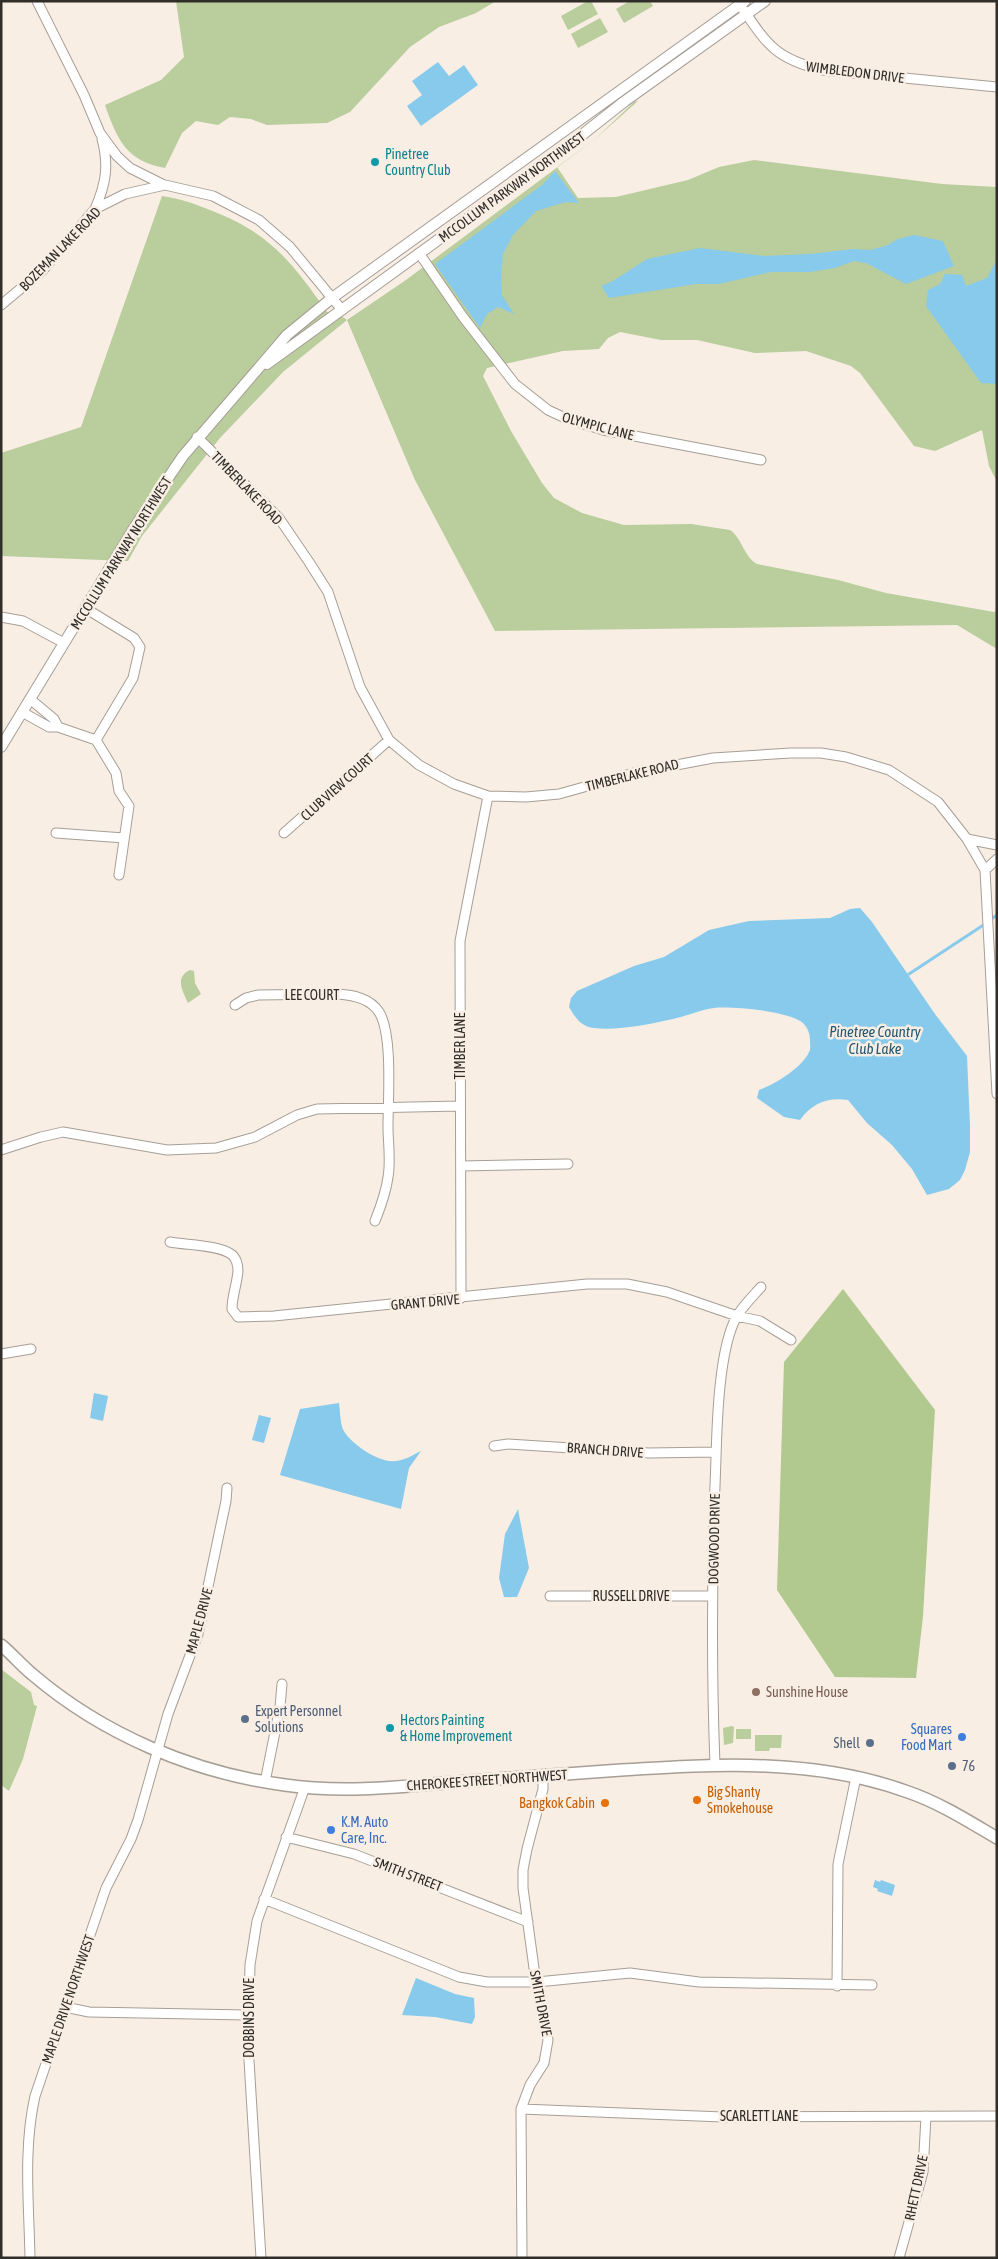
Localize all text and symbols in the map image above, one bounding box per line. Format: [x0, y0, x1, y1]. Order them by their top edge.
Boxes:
street label: WIMBLEDON DRIVE [805, 58, 905, 86]
street label: MCCOLLUM PARKWAY NORTHWEST [436, 128, 588, 246]
place label: Pinetree Country Club [385, 146, 451, 178]
marker: Pinetree Country Club [369, 156, 381, 168]
street label: BOZEMAN LAKE ROAD [16, 204, 104, 294]
street label: OLYMPIC LANE [560, 409, 636, 443]
street label: TIMBERLAKE ROAD [208, 448, 286, 528]
street label: MCCOLLUM PARKWAY NORTHWEST [67, 474, 175, 632]
street label: CLUB VIEW COURT [297, 750, 377, 824]
street label: TIMBERLAKE ROAD [584, 756, 680, 794]
street label: LEE COURT [285, 987, 339, 1003]
street label: TIMBER LANE [452, 1012, 468, 1080]
water label: Pinetree Country Club Lake [829, 1023, 922, 1057]
street label: GRANT DRIVE [390, 1291, 460, 1313]
street label: BRANCH DRIVE [566, 1439, 644, 1461]
street label: DOGWOOD DRIVE [705, 1493, 723, 1585]
street label: MAPLE DRIVE [183, 1586, 215, 1656]
street label: RUSSELL DRIVE [593, 1588, 670, 1604]
place label: Sunshine House [766, 1684, 848, 1700]
marker: Sunshine House [750, 1686, 762, 1698]
place label: Expert Personnel Solutions [255, 1703, 342, 1735]
place label: Hectors Painting & Home Improvement [400, 1712, 512, 1744]
marker: Expert Personnel Solutions [239, 1713, 251, 1725]
place label: Squares Food Mart [901, 1721, 952, 1753]
marker: Hectors Painting & Home Improvement [384, 1722, 396, 1734]
marker: Squares Food Mart [956, 1731, 968, 1743]
place label: Shell [834, 1735, 860, 1751]
marker: Shell [864, 1737, 876, 1749]
place label: 76 [962, 1758, 976, 1774]
marker: 76 [946, 1760, 958, 1772]
street label: CHEROKEE STREET NORTHWEST [406, 1766, 568, 1794]
place label: Big Shanty Smokehouse [707, 1784, 773, 1816]
marker: Big Shanty Smokehouse [691, 1794, 703, 1806]
place label: Bangkok Cabin [519, 1795, 595, 1811]
marker: Bangkok Cabin [599, 1797, 611, 1809]
place label: K.M. Auto Care, Inc. [341, 1814, 388, 1846]
marker: K.M. Auto Care, Inc. [325, 1824, 337, 1836]
street label: SMITH STREET [371, 1854, 445, 1894]
street label: MAPLE DRIVE NORTHWEST [38, 1932, 98, 2066]
street label: SMITH DRIVE [527, 1969, 555, 2037]
street label: DOBBINS DRIVE [241, 1978, 257, 2058]
street label: SCARLETT LANE [720, 2108, 798, 2124]
street label: RHETT DRIVE [901, 2154, 931, 2222]

